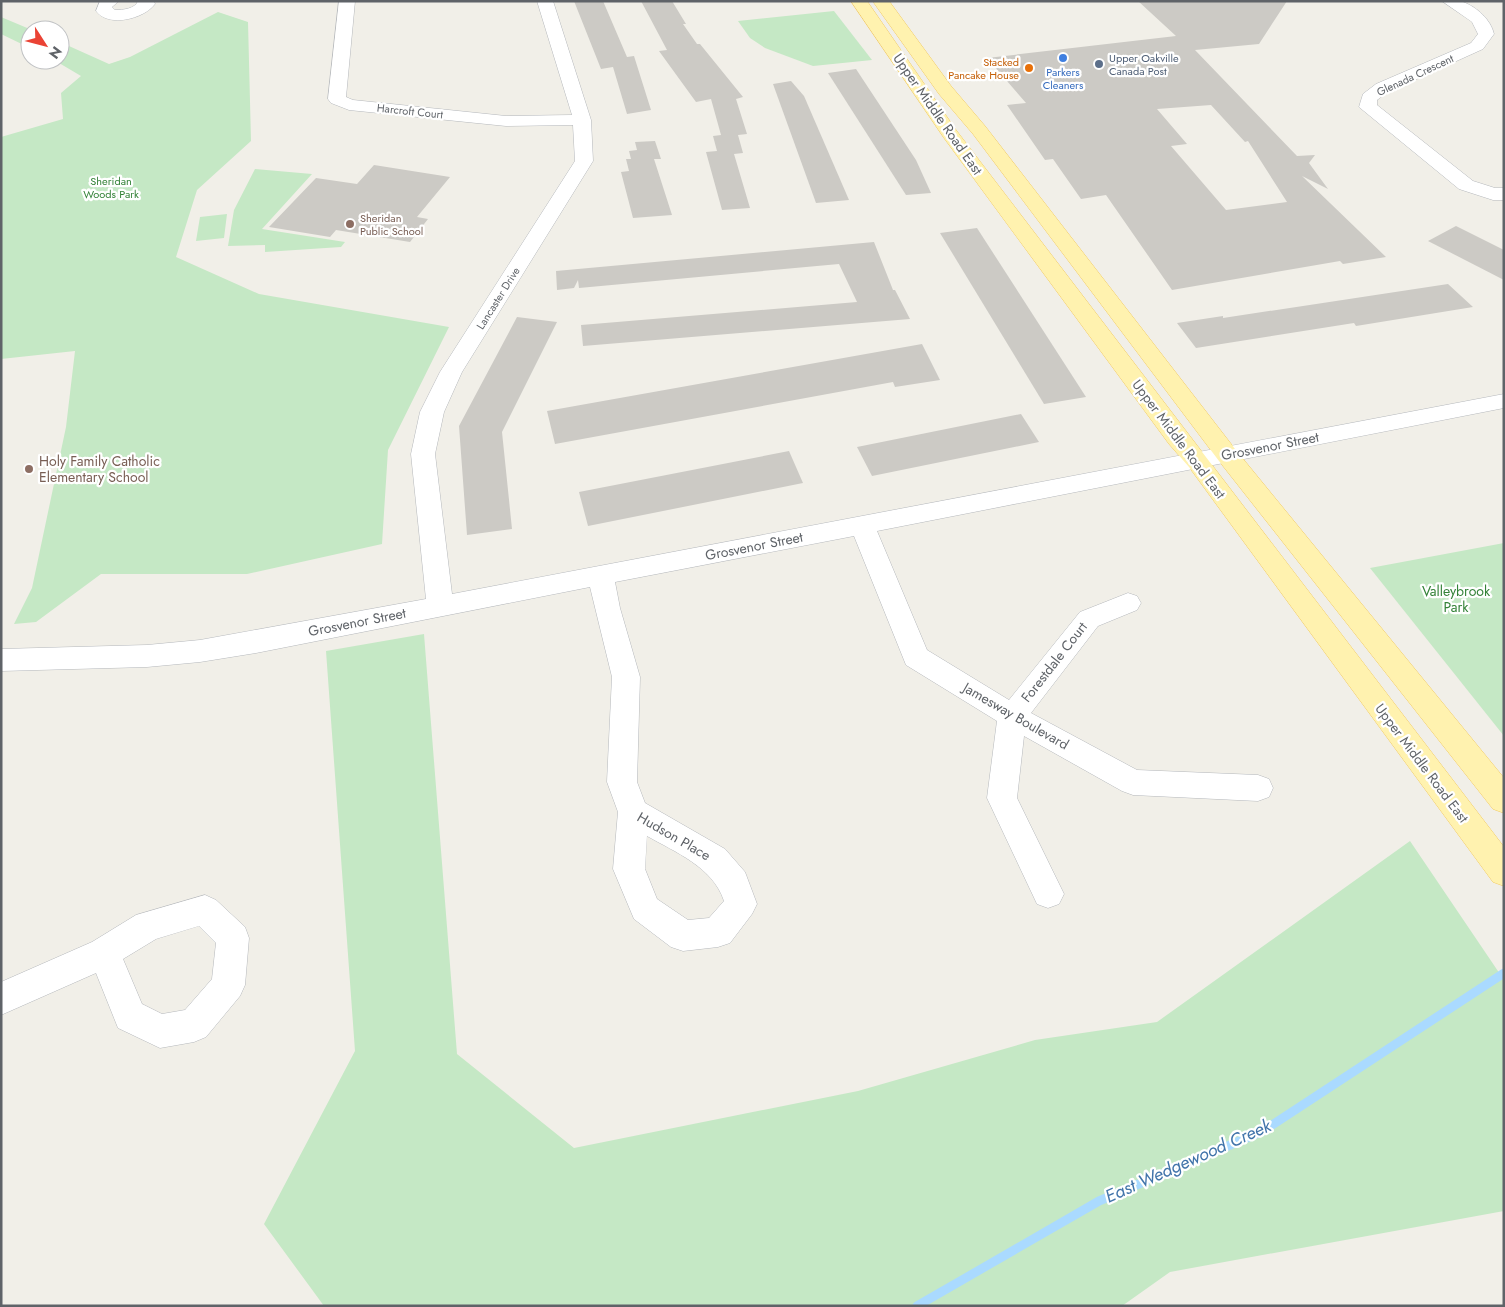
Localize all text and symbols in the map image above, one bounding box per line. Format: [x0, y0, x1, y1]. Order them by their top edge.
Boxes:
north arrow [20, 20, 70, 70]
text: N [44, 42, 67, 63]
street label: Upper Middle Road East [888, 49, 988, 179]
place label: Upper Oakville Canada Post [1109, 50, 1179, 79]
street label: Glenada Crescent [1374, 50, 1456, 100]
marker: Parkers Cleaners [1057, 52, 1069, 64]
place label: Stacked Pancake House [948, 54, 1019, 83]
marker: Upper Oakville Canada Post [1093, 58, 1105, 70]
marker: Stacked Pancake House [1023, 62, 1035, 74]
place label: Parkers Cleaners [1043, 64, 1084, 93]
street label: Harcroft Court [376, 100, 444, 122]
park label: Sheridan Woods Park [83, 173, 139, 202]
place label: Sheridan Public School [360, 210, 423, 239]
marker: Sheridan Public School [344, 218, 356, 230]
street label: Lancaster Drive [472, 263, 524, 332]
street label: Upper Middle Road East [1128, 375, 1231, 503]
street label: Grosvenor Street [1219, 427, 1321, 465]
place label: Holy Family Catholic Elementary School [39, 451, 160, 487]
marker: Holy Family Catholic Elementary School [23, 463, 35, 475]
street label: Grosvenor Street [703, 527, 805, 565]
park label: Valleybrook Park [1422, 581, 1491, 617]
street label: Grosvenor Street [306, 603, 408, 641]
street label: Forestdale Court [1016, 617, 1092, 706]
street label: Jamesway Boulevard [958, 677, 1073, 754]
street label: Upper Middle Road East [1371, 699, 1474, 827]
street label: Hudson Place [634, 807, 714, 865]
water label: East Wedgewood Creek [1101, 1112, 1276, 1209]

